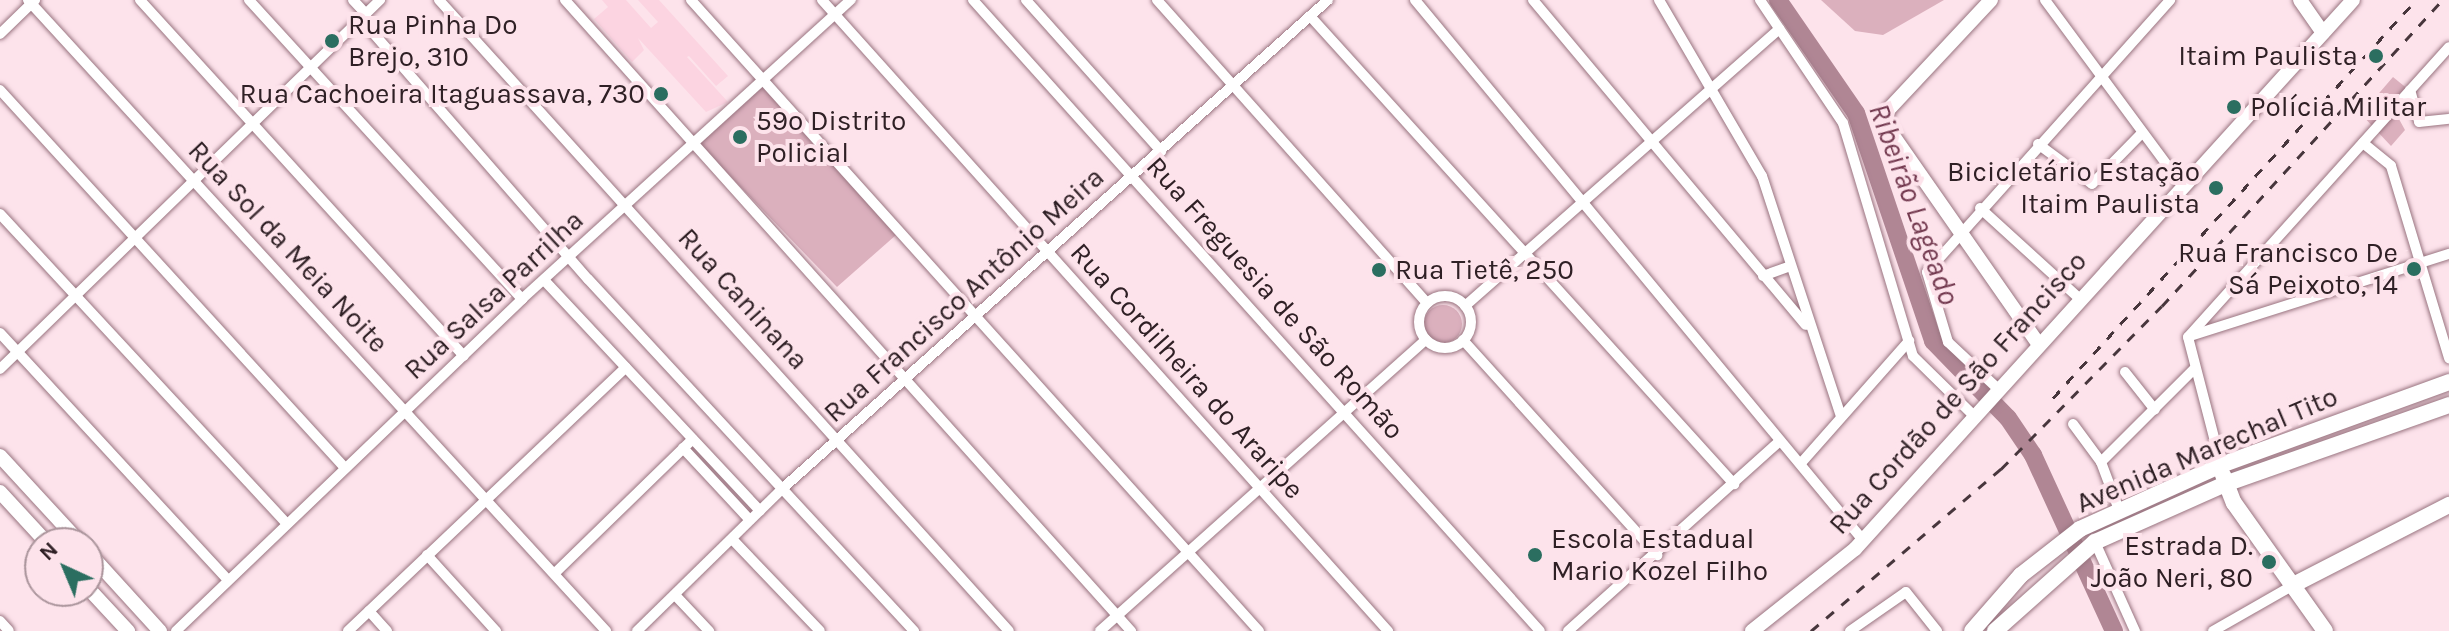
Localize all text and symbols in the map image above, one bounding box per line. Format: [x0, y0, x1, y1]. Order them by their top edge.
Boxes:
place label: Rua Pinha Do Brejo, 310 [348, 8, 518, 74]
marker: Rua Pinha Do Brejo, 310 [323, 32, 341, 50]
place label: Itaim Paulista [2178, 39, 2358, 73]
marker: Itaim Paulista [2365, 45, 2387, 67]
place label: Rua Cachoeira Itaguassava, 730 [240, 77, 645, 111]
marker: Rua Cachoeira Itaguassava, 730 [652, 85, 670, 103]
place label: Polícia Militar [2250, 90, 2426, 124]
water label: Ribeirão Lageado [1861, 98, 1967, 310]
marker: Polícia Militar [2225, 98, 2243, 116]
place label: 59º Distrito Policial [756, 104, 906, 170]
marker: 59º Distrito Policial [731, 128, 749, 146]
street label: Rua Sol da Meia Noite [181, 134, 395, 360]
street label: Rua Freguesia de São Romão [1139, 150, 1411, 446]
place label: Bicicletário Estação Itaim Paulista [1947, 155, 2200, 221]
street label: Rua Francisco Antônio Meira [817, 160, 1111, 430]
marker: Bicicletário Estação Itaim Paulista [2207, 179, 2225, 197]
street label: Rua Salsa Parrilha [397, 203, 591, 387]
street label: Rua Caninana [671, 221, 815, 377]
street label: Rua Cordilheira do Araripe [1063, 236, 1311, 506]
place label: Rua Francisco De Sá Peixoto, 14 [2178, 236, 2398, 302]
street label: Rua Cordão de São Francisco [1822, 245, 2094, 541]
place label: Rua Tietê, 250 [1395, 253, 1574, 287]
marker: Rua Francisco De Sá Peixoto, 14 [2405, 260, 2423, 278]
marker: Rua Tietê, 250 [1370, 261, 1388, 279]
street label: Avenida Marechal Tito [2071, 380, 2343, 520]
place label: Escola Estadual Mario Kozel Filho [1551, 522, 1768, 588]
north arrow [24, 527, 104, 607]
place label: Estrada D. João Neri, 80 [2091, 529, 2253, 595]
text: N [34, 536, 63, 566]
marker: Escola Estadual Mario Kozel Filho [1526, 546, 1544, 564]
marker: Estrada D. João Neri, 80 [2260, 553, 2278, 571]

